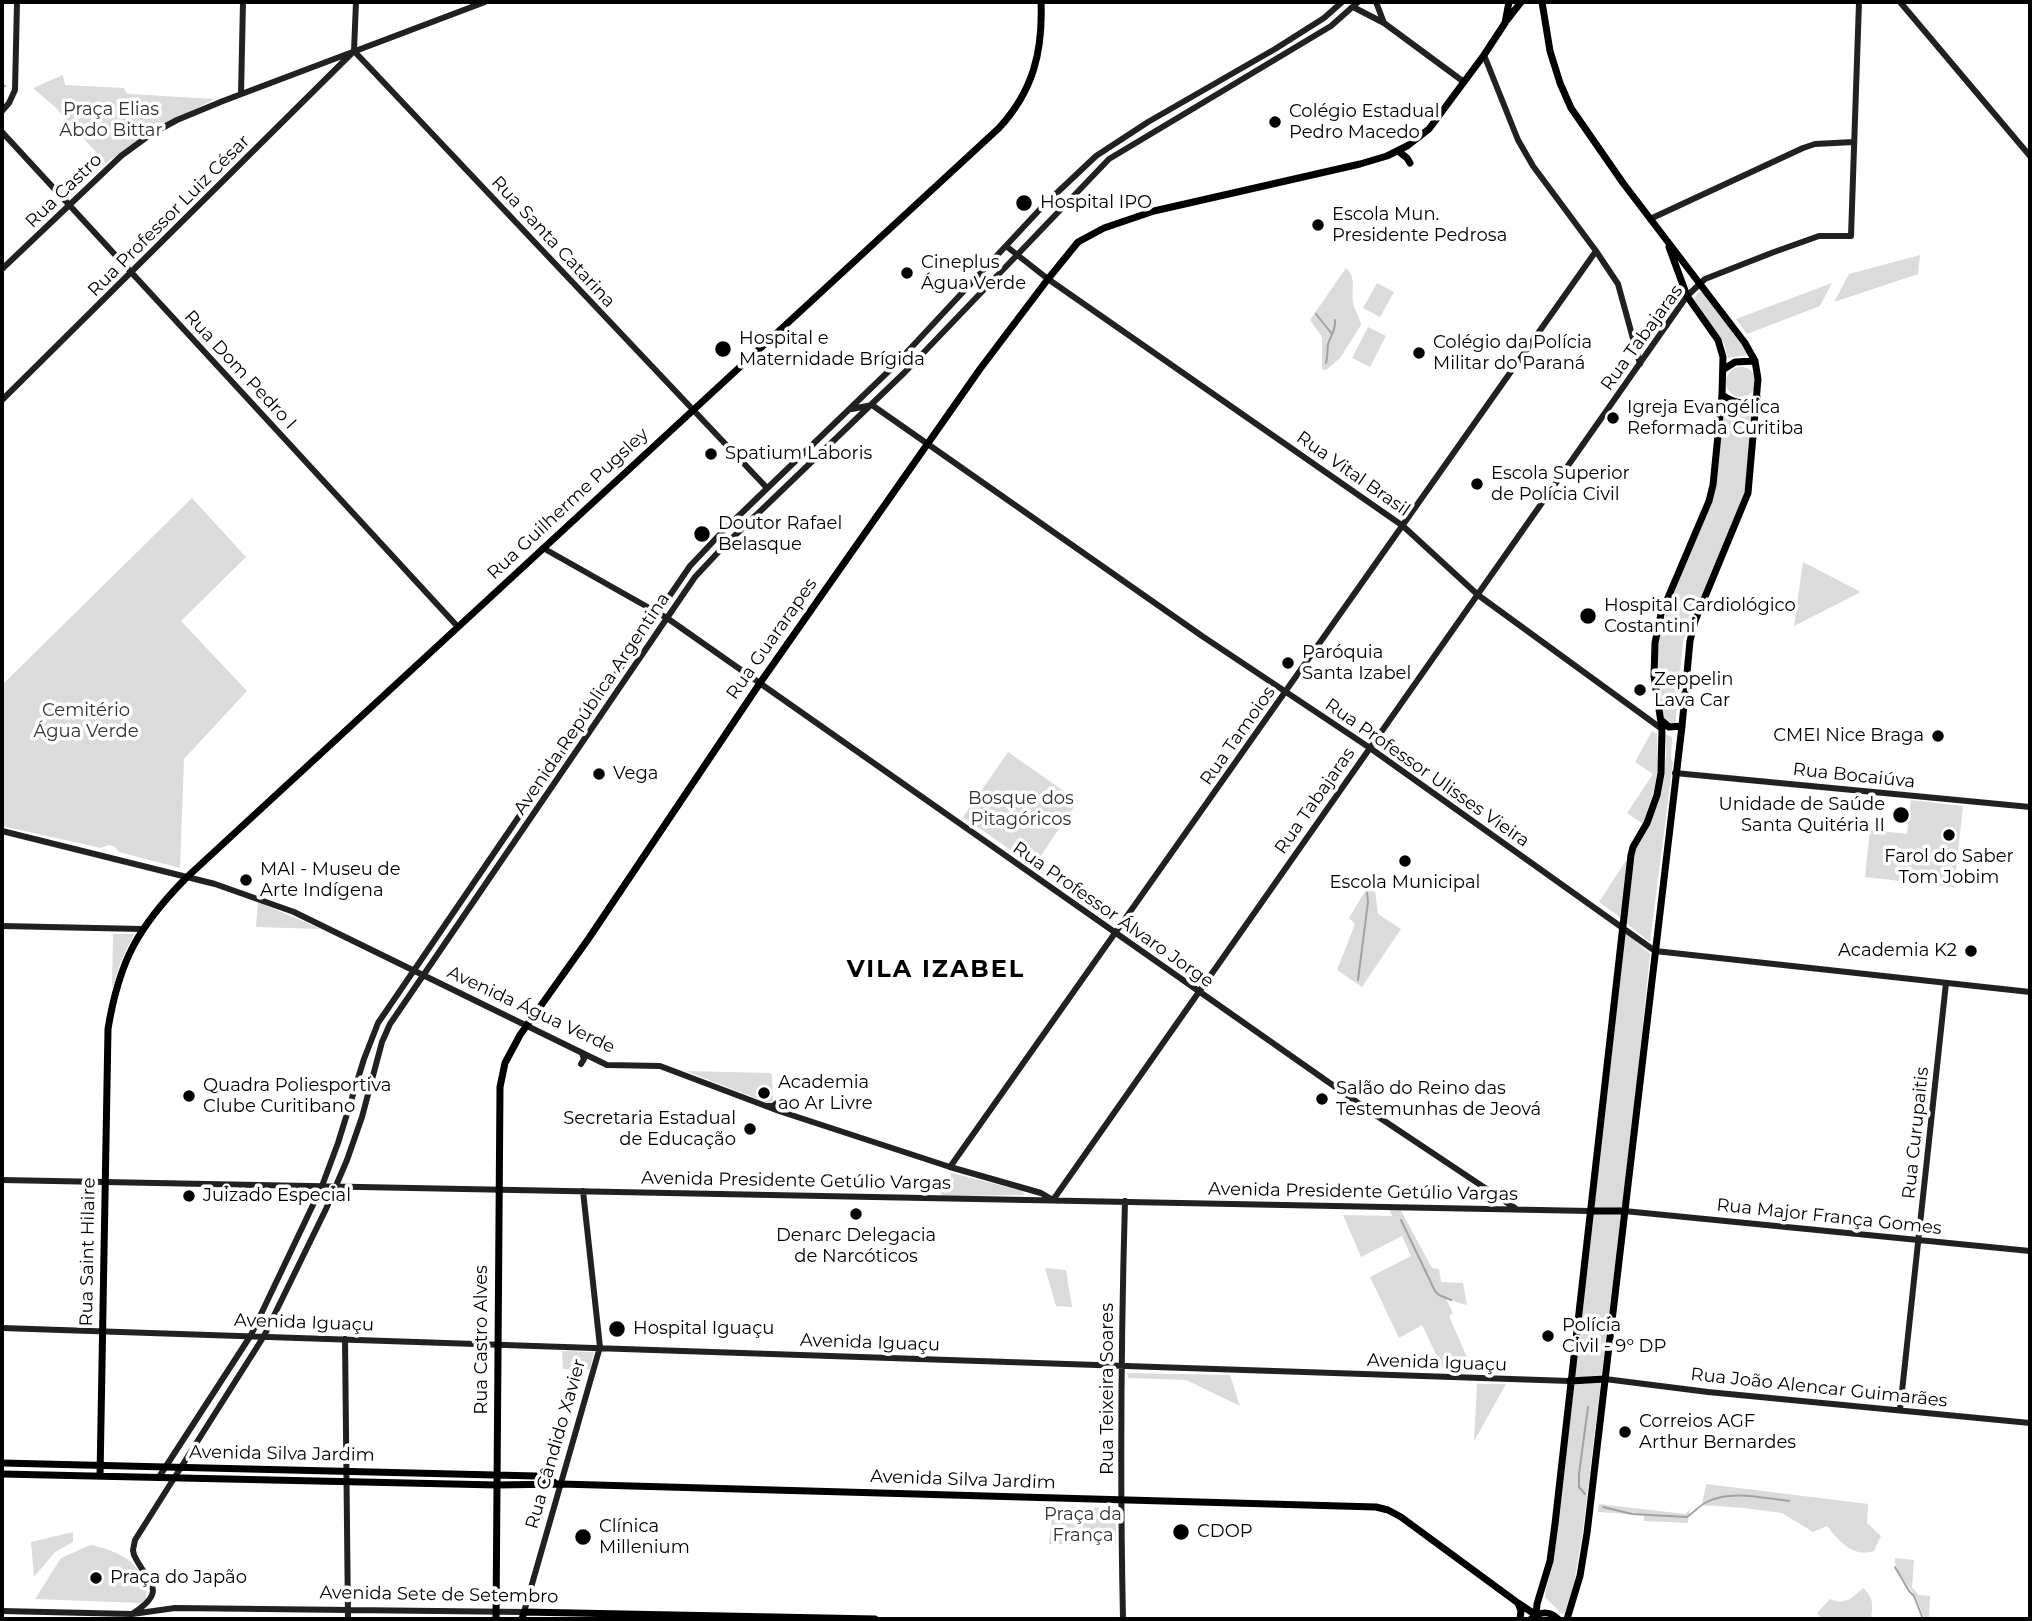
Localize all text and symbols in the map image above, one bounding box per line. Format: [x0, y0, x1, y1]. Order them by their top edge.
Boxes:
park label: Praça Elias Abdo Bittar [59, 99, 163, 142]
place label: Colégio Estadual Pedro Macedo [1289, 101, 1440, 144]
marker: Colégio Estadual Pedro Macedo [1267, 114, 1283, 130]
street label: Rua Professor Luiz César [84, 131, 254, 301]
street label: Rua Castro [21, 149, 107, 233]
street label: Rua Santa Catarina [486, 172, 620, 312]
place label: Hospital IPO [1040, 192, 1152, 214]
marker: Hospital IPO [1014, 193, 1034, 213]
place label: Escola Mun. Presidente Pedrosa [1332, 204, 1507, 246]
marker: Escola Mun. Presidente Pedrosa [1310, 217, 1326, 233]
place label: Cineplus Água Verde [921, 252, 1026, 294]
marker: Cineplus Água Verde [899, 265, 915, 281]
street label: Rua Tabajaras [1597, 281, 1687, 395]
street label: Rua Dom Pedro I [179, 306, 301, 434]
place label: Hospital e Maternidade Brígida [739, 328, 925, 370]
place label: Colégio da Polícia Militar do Paraná [1433, 332, 1592, 374]
marker: Hospital e Maternidade Brígida [713, 339, 733, 359]
marker: Colégio da Polícia Militar do Paraná [1411, 345, 1427, 361]
place label: Igreja Evangélica Reformada Curitiba [1627, 397, 1804, 440]
marker: Igreja Evangélica Reformada Curitiba [1605, 410, 1621, 426]
street label: Rua Guilherme Pugsley [483, 424, 653, 584]
street label: Rua Vital Brasil [1292, 427, 1414, 521]
place label: Spatium Laboris [725, 443, 872, 465]
marker: Spatium Laboris [703, 446, 719, 462]
place label: Escola Superior de Polícia Civil [1491, 463, 1630, 505]
marker: Escola Superior de Polícia Civil [1469, 476, 1485, 492]
place label: Doutor Rafael Belasque [718, 513, 842, 556]
marker: Doutor Rafael Belasque [692, 524, 712, 544]
street label: Rua Guararapes [722, 574, 822, 704]
street label: Avenida República Argentina [509, 589, 675, 819]
place label: Hospital Cardiológico Costantini [1604, 595, 1796, 638]
marker: Hospital Cardiológico Costantini [1578, 606, 1598, 626]
place label: Paróquia Santa Izabel [1302, 642, 1411, 684]
marker: Paróquia Santa Izabel [1280, 655, 1296, 671]
place label: Zeppelin Lava Car [1654, 669, 1733, 712]
street label: Rua Tamoios [1196, 682, 1280, 790]
marker: Zeppelin Lava Car [1632, 682, 1648, 698]
street label: Rua Professor Ulisses Vieira [1321, 694, 1533, 852]
park label: Cemitério Água Verde [33, 700, 139, 742]
place label: CMEI Nice Braga [1773, 725, 1924, 747]
marker: CMEI Nice Braga [1930, 728, 1946, 744]
street label: Rua Tabajaras [1270, 744, 1360, 858]
street label: Rua Bocaiúva [1792, 759, 1916, 793]
place label: Vega [613, 763, 658, 785]
marker: Vega [591, 766, 607, 782]
park label: Bosque dos Pitagóricos [968, 788, 1074, 830]
place label: Unidade de Saúde Santa Quitéria II [1718, 794, 1885, 836]
marker: Unidade de Saúde Santa Quitéria II [1891, 805, 1911, 825]
marker: Farol do Saber Tom Jobim [1941, 827, 1957, 843]
street label: Rua Professor Álvaro Jorge [1008, 837, 1218, 993]
place label: Farol do Saber Tom Jobim [1884, 846, 2014, 888]
marker: Escola Municipal [1397, 853, 1413, 869]
place label: MAI - Museu de Arte Indígena [260, 859, 401, 902]
marker: MAI - Museu de Arte Indígena [238, 872, 254, 888]
place label: Escola Municipal [1330, 872, 1480, 894]
place label: Academia K2 [1838, 940, 1957, 962]
marker: Academia K2 [1963, 943, 1979, 959]
district label: VILA IZABEL [848, 956, 1024, 984]
street label: Avenida Água Verde [444, 962, 618, 1058]
street label: Rua Curupaitis [1898, 1066, 1934, 1200]
place label: Academia ao Ar Livre [778, 1072, 873, 1114]
place label: Quadra Poliesportiva Clube Curitibano [203, 1075, 391, 1118]
place label: Salão do Reino das Testemunhas de Jeová [1336, 1078, 1541, 1120]
marker: Academia ao Ar Livre [756, 1085, 772, 1101]
marker: Quadra Poliesportiva Clube Curitibano [181, 1088, 197, 1104]
marker: Salão do Reino das Testemunhas de Jeová [1314, 1091, 1330, 1107]
place label: Secretaria Estadual de Educação [563, 1108, 736, 1150]
marker: Secretaria Estadual de Educação [742, 1121, 758, 1137]
street label: Avenida Presidente Getúlio Vargas [641, 1167, 951, 1195]
street label: Rua Saint Hilaire [76, 1177, 100, 1327]
street label: Avenida Presidente Getúlio Vargas [1208, 1178, 1518, 1206]
place label: Juizado Especial [203, 1185, 351, 1207]
marker: Juizado Especial [181, 1188, 197, 1204]
street label: Rua Major França Gomes [1715, 1194, 1943, 1240]
marker: Denarc Delegacia de Narcóticos [848, 1206, 864, 1222]
place label: Denarc Delegacia de Narcóticos [776, 1225, 936, 1268]
street label: Rua Castro Alves [471, 1265, 493, 1415]
street label: Rua Teixeira Soares [1097, 1303, 1119, 1475]
street label: Avenida Iguaçu [234, 1310, 374, 1336]
place label: Polícia Civil - 9º DP [1562, 1315, 1666, 1358]
place label: Hospital Iguaçu [633, 1318, 774, 1340]
marker: Hospital Iguaçu [607, 1319, 627, 1339]
marker: Polícia Civil - 9º DP [1540, 1328, 1556, 1344]
street label: Avenida Iguaçu [800, 1330, 940, 1356]
street label: Avenida Iguaçu [1367, 1350, 1507, 1376]
street label: Rua Cândido Xavier [521, 1357, 591, 1531]
street label: Rua João Alencar Guimarães [1690, 1364, 1948, 1412]
place label: Correios AGF Arthur Bernardes [1639, 1411, 1796, 1454]
marker: Correios AGF Arthur Bernardes [1617, 1424, 1633, 1440]
street label: Avenida Silva Jardim [189, 1442, 375, 1466]
street label: Avenida Silva Jardim [870, 1466, 1056, 1494]
park label: Praça da França [1044, 1504, 1122, 1546]
place label: Clínica Millenium [599, 1516, 690, 1558]
place label: CDOP [1197, 1521, 1253, 1543]
marker: CDOP [1171, 1522, 1191, 1542]
marker: Clínica Millenium [573, 1527, 593, 1547]
place label: Praça do Japão [110, 1567, 247, 1589]
marker: Praça do Japão [88, 1570, 104, 1586]
street label: Avenida Sete de Setembro [319, 1582, 559, 1608]

